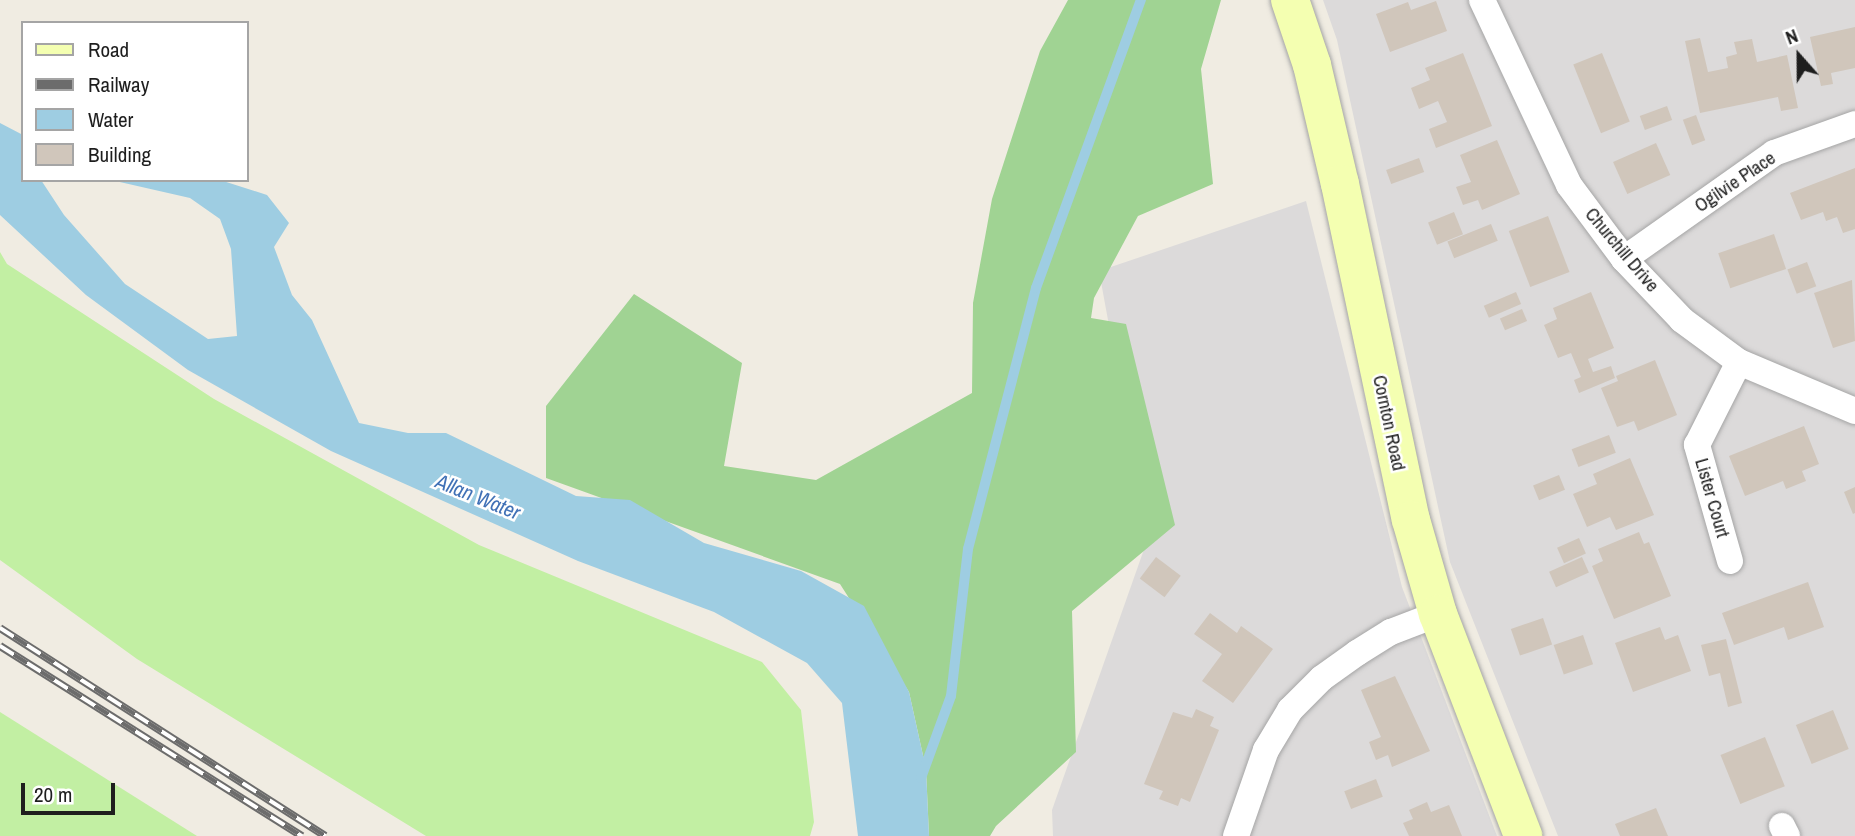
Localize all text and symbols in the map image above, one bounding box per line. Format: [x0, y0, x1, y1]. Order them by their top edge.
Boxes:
legend [21, 21, 248, 182]
north arrow [1764, 21, 1834, 91]
text: N [1782, 22, 1801, 51]
text: Road [88, 35, 129, 64]
text: Railway [88, 70, 149, 99]
text: Water [88, 105, 133, 134]
text: Building [88, 140, 151, 169]
street label: Ogilvie Place [1690, 147, 1780, 217]
street label: Churchill Drive [1580, 203, 1664, 297]
street label: Cornton Road [1368, 373, 1410, 473]
street label: Lister Court [1690, 456, 1734, 540]
water label: Allan Water [432, 469, 524, 525]
scale bar [24, 770, 119, 814]
text: 20 m [34, 780, 72, 809]

